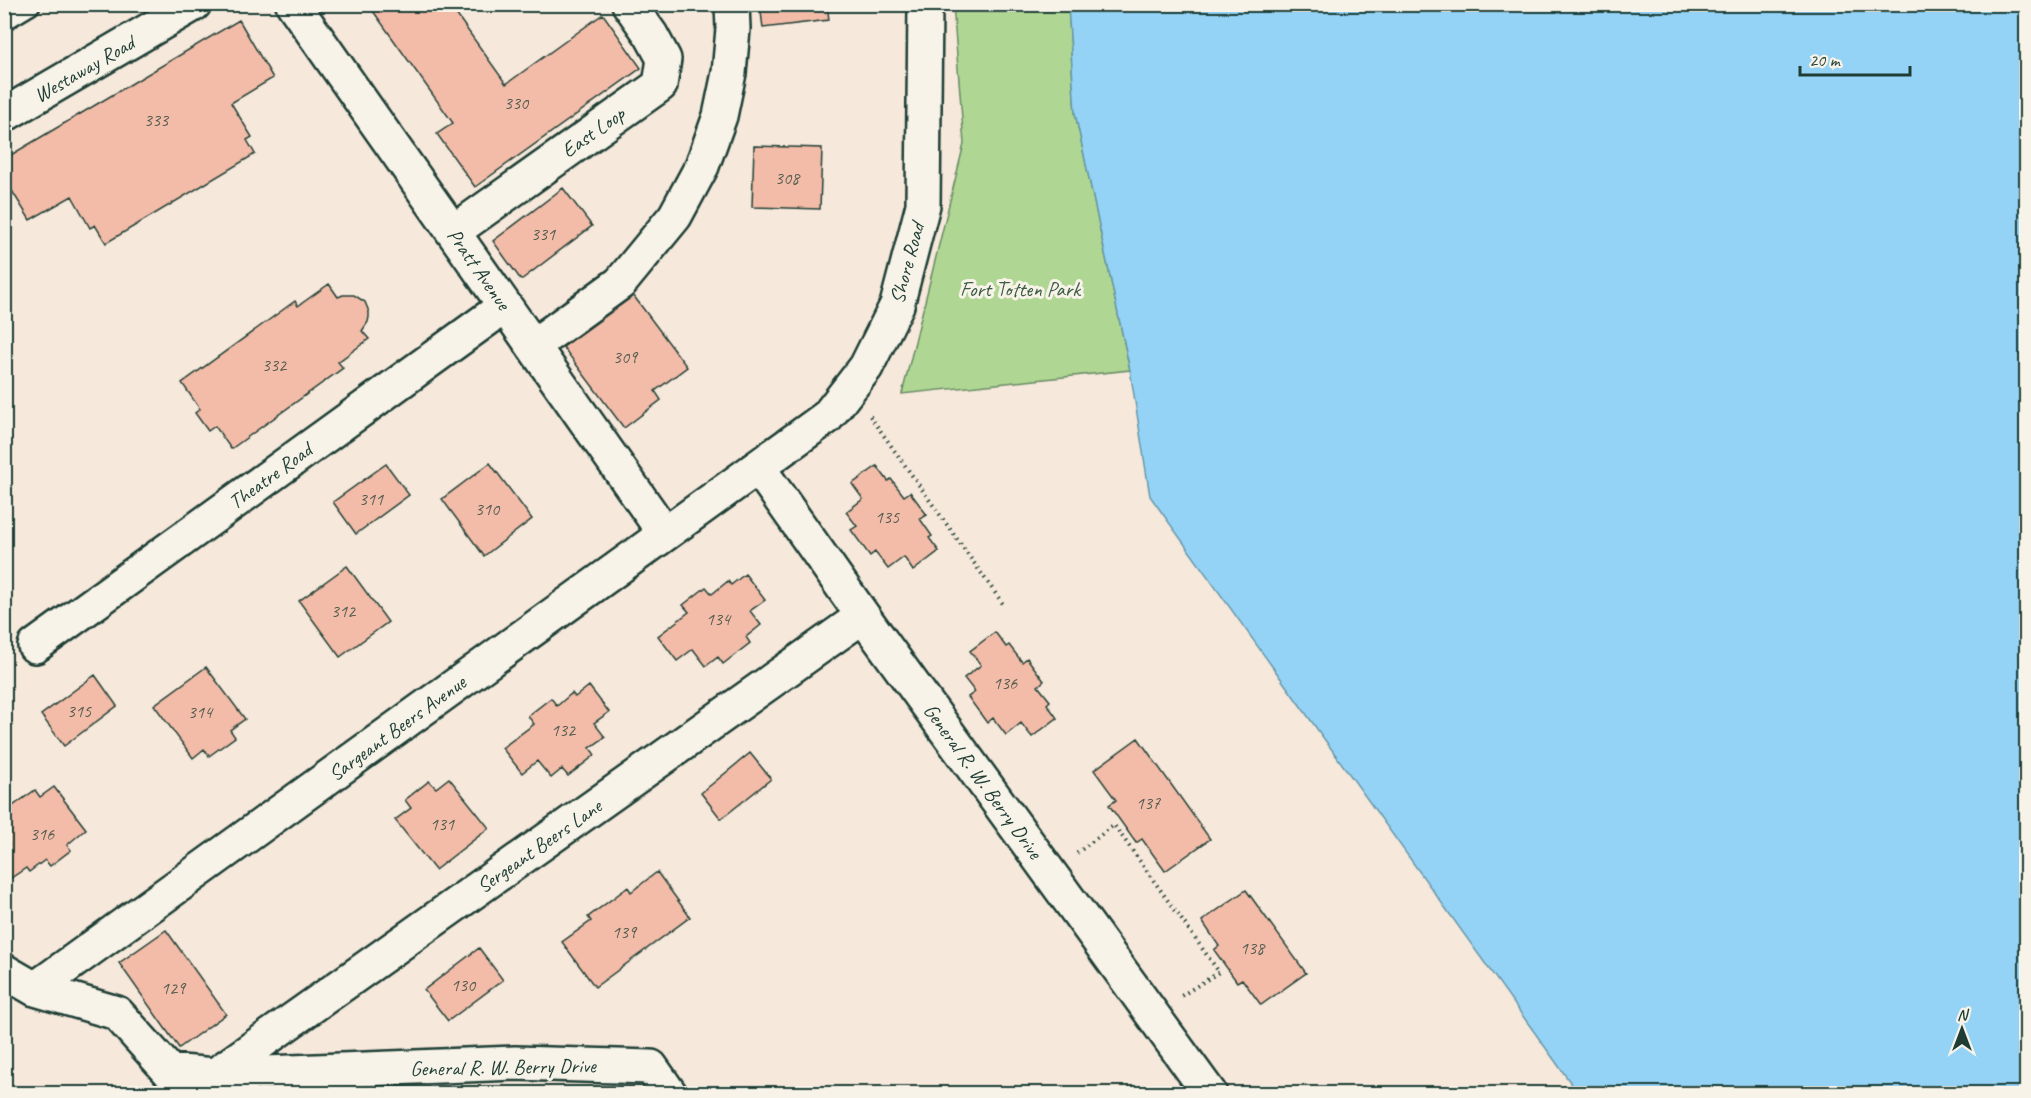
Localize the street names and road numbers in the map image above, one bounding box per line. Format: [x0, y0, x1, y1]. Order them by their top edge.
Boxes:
street label: Westaway Road [29, 28, 142, 108]
street label: East Loop [556, 100, 631, 163]
street label: Shore Road [884, 217, 931, 306]
street label: Pratt Avenue [442, 223, 518, 317]
street label: Theatre Road [223, 435, 320, 515]
street label: Sargeant Beers Avenue [323, 669, 472, 787]
street label: General R. W. Berry Drive [918, 698, 1049, 865]
street label: Sergeant Beers Lane [471, 792, 608, 899]
street label: General R. W. Berry Drive [410, 1052, 597, 1082]

